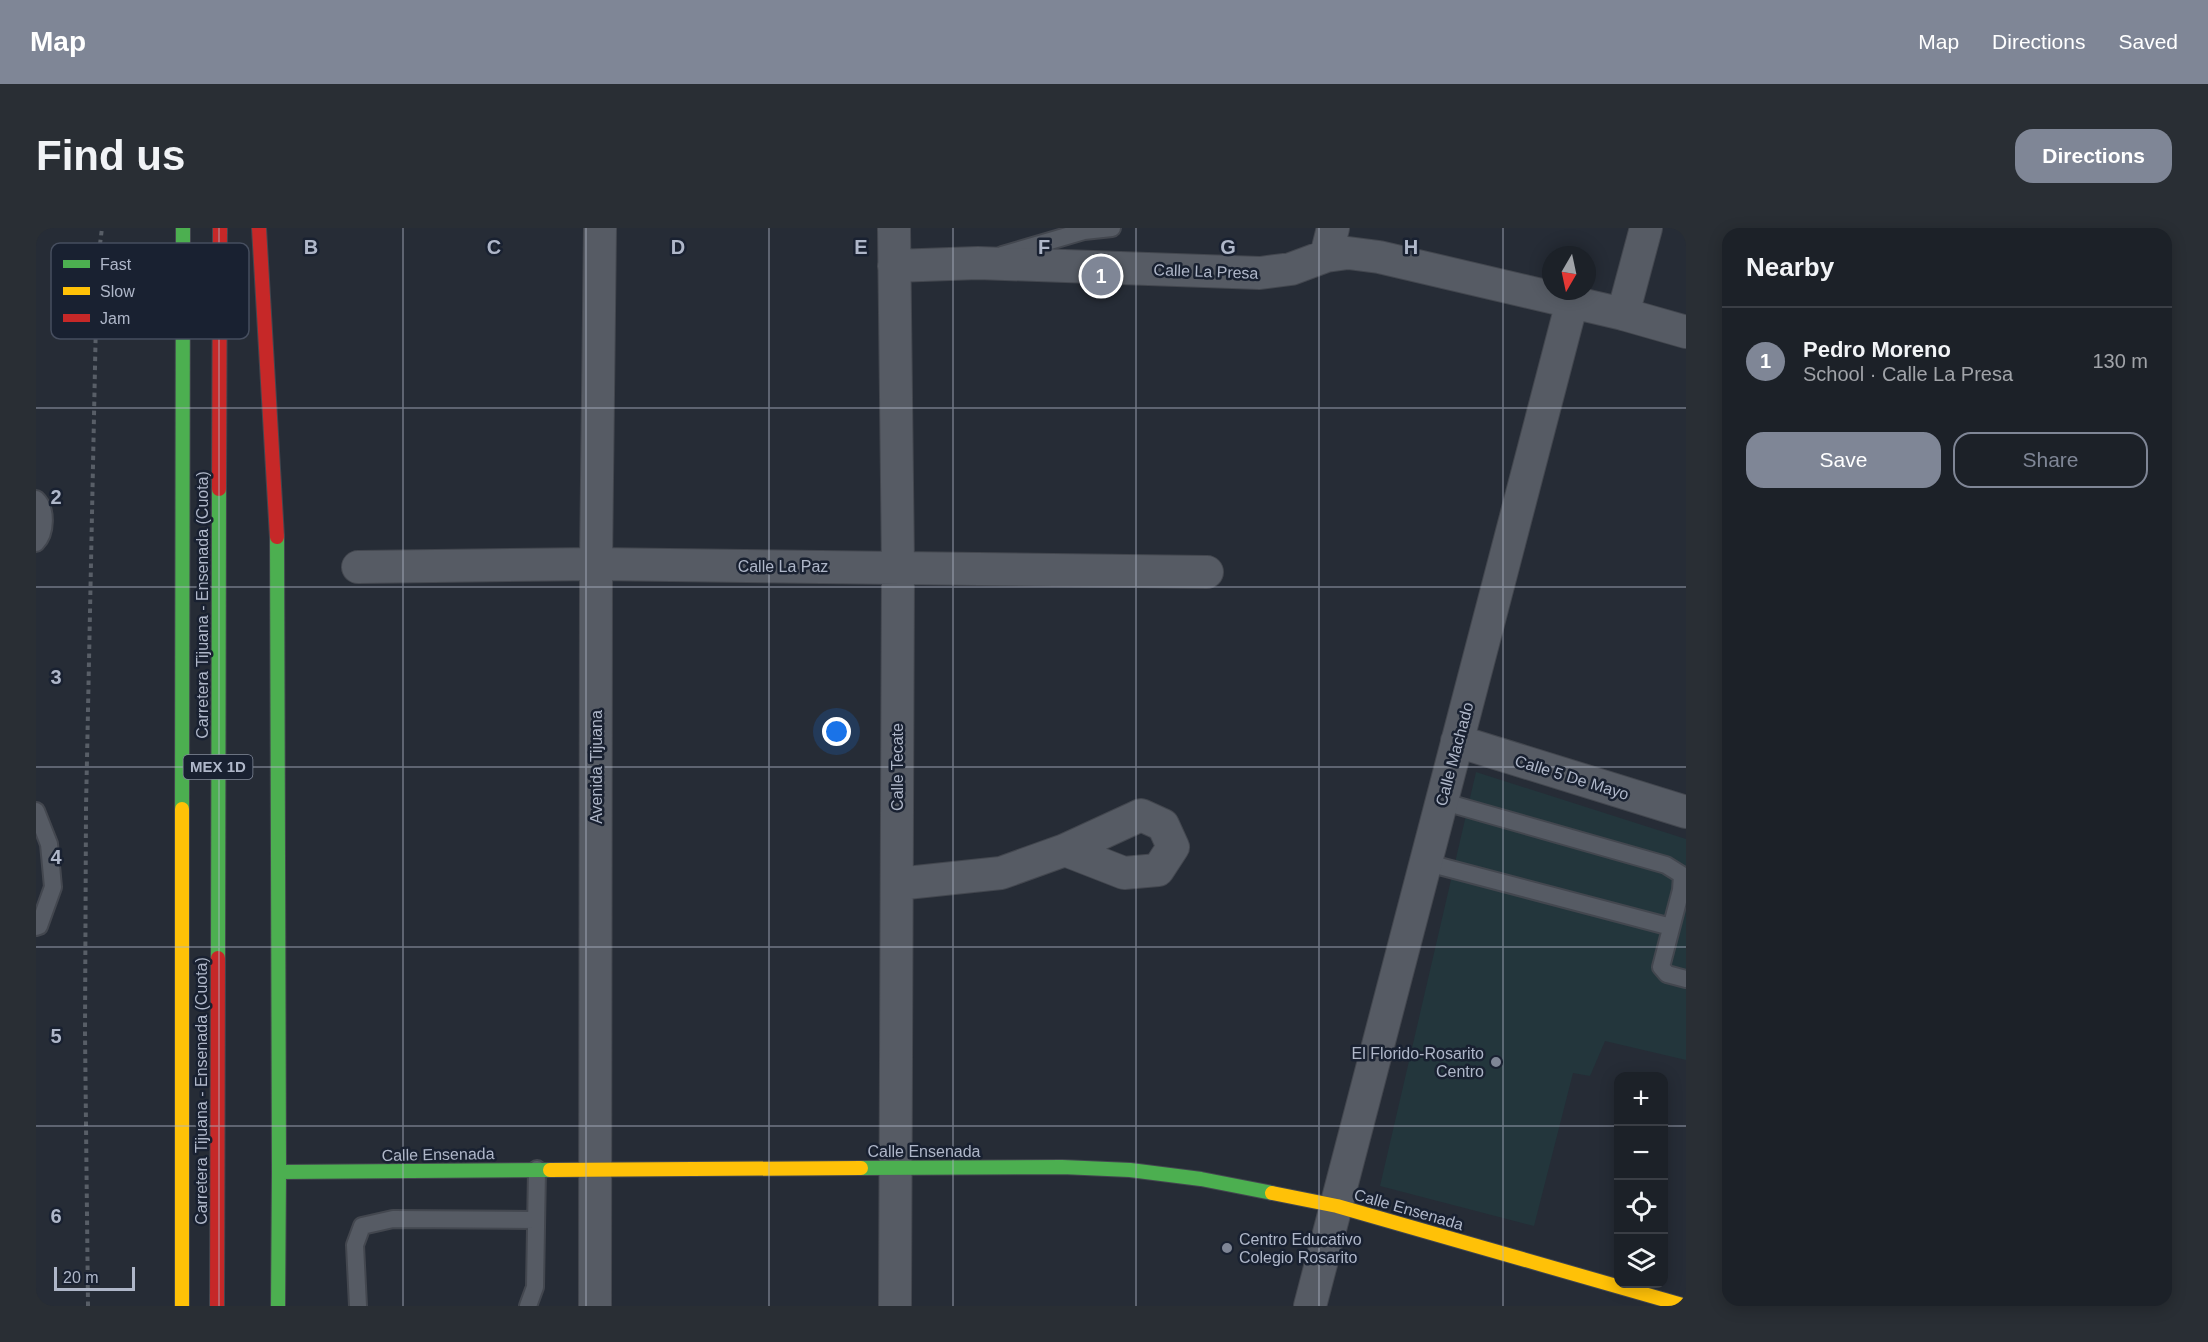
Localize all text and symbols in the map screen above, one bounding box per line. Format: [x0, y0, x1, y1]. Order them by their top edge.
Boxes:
text: Map [30, 26, 86, 57]
text: Map [1918, 30, 1959, 53]
text: Directions [1992, 30, 2085, 53]
text: Saved [2118, 30, 2178, 53]
button: Directions [2015, 129, 2172, 183]
text: Find us [36, 132, 185, 179]
text: B [304, 236, 318, 258]
text: C [487, 236, 501, 258]
text: D [671, 236, 685, 258]
text: E [854, 236, 868, 258]
text: F [1038, 236, 1050, 258]
text: G [1220, 236, 1236, 258]
text: H [1404, 236, 1418, 258]
legend [51, 243, 249, 339]
north arrow [1542, 246, 1596, 300]
text: Nearby [1746, 252, 1834, 282]
pin: 1 [1082, 254, 1120, 298]
text: Fast [100, 256, 132, 273]
street label: Calle La Presa [1153, 261, 1259, 282]
text: Slow [100, 283, 135, 300]
text: Jam [100, 310, 130, 327]
text: Pedro Moreno [1803, 337, 1951, 362]
text: 1 [1760, 350, 1771, 372]
text: 130 m [2092, 350, 2148, 372]
text: School · Calle La Presa [1803, 363, 2013, 385]
button: Save [1746, 432, 1941, 488]
button: Share [1953, 432, 2148, 488]
street label: Carretera Tijuana - Ensenada (Cuota) [194, 471, 211, 739]
text: 2 [50, 486, 62, 508]
street label: Calle La Paz [738, 558, 828, 575]
text: 3 [50, 666, 62, 688]
street label: Calle Machado [1432, 700, 1477, 808]
street label: Avenida Tijuana [588, 710, 605, 824]
your location [822, 717, 851, 746]
street label: Calle Tecate [889, 723, 906, 811]
street label: Calle 5 De Mayo [1513, 752, 1631, 803]
road number: MEX 1D [184, 755, 252, 779]
text: 4 [50, 846, 62, 868]
street label: Carretera Tijuana - Ensenada (Cuota) [193, 957, 210, 1225]
text: 5 [50, 1025, 62, 1047]
place label: El Florido-Rosarito Centro [1352, 1045, 1484, 1080]
marker: El Florido-Rosarito Centro [1489, 1055, 1503, 1069]
map controls [1614, 1072, 1668, 1288]
button: + [1614, 1072, 1668, 1126]
button: − [1614, 1126, 1668, 1180]
street label: Calle Ensenada [868, 1143, 981, 1160]
street label: Calle Ensenada [381, 1145, 495, 1164]
button: locate [1614, 1180, 1668, 1234]
street label: Calle Ensenada [1352, 1186, 1466, 1233]
text: 6 [50, 1205, 62, 1227]
place label: Centro Educativo Colegio Rosarito [1239, 1231, 1362, 1266]
button: layers [1614, 1234, 1668, 1288]
marker: Centro Educativo Colegio Rosarito [1220, 1241, 1234, 1255]
scale bar [54, 1264, 135, 1292]
text: 20 m [63, 1269, 99, 1286]

